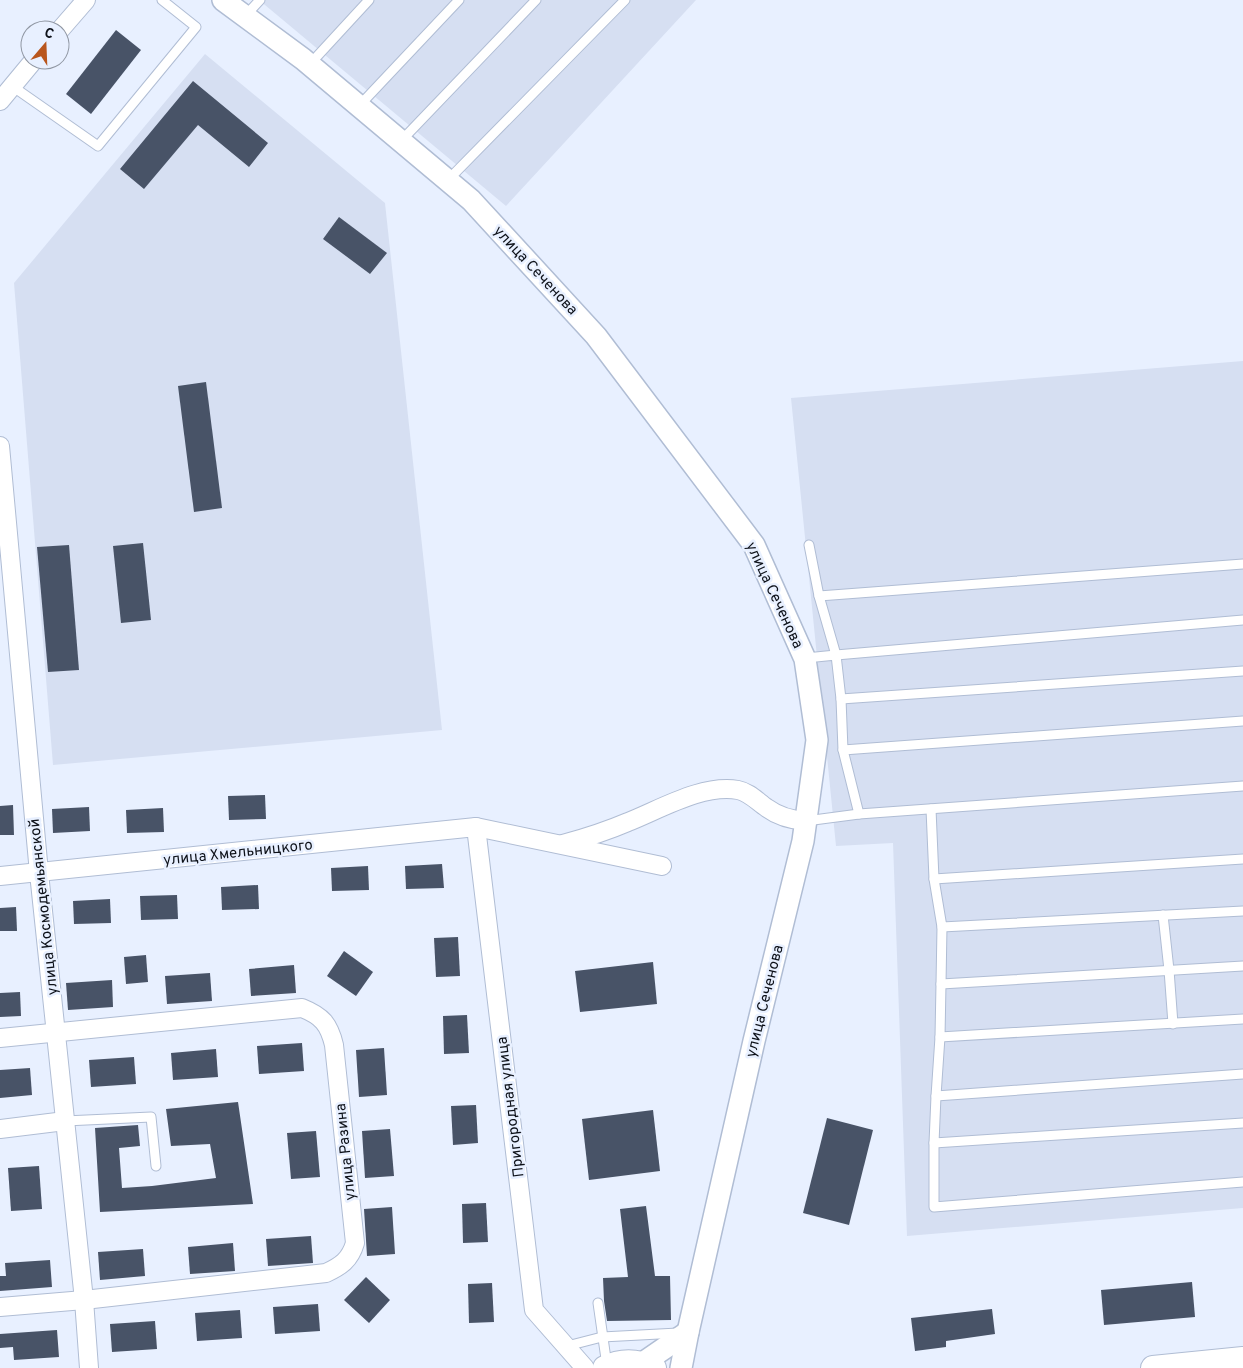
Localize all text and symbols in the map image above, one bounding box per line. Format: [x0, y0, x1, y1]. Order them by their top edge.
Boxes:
north arrow [20, 20, 70, 70]
text: С [42, 25, 56, 44]
street label: улица Сеченова [489, 222, 581, 320]
street label: улица Сеченова [741, 539, 807, 652]
street label: улица Космодемьянской [26, 818, 63, 996]
street label: улица Хмельницкого [163, 836, 314, 871]
street label: улица Сеченова [742, 943, 789, 1060]
street label: Пригородная улица [493, 1035, 530, 1178]
street label: улица Разина [332, 1102, 361, 1201]

